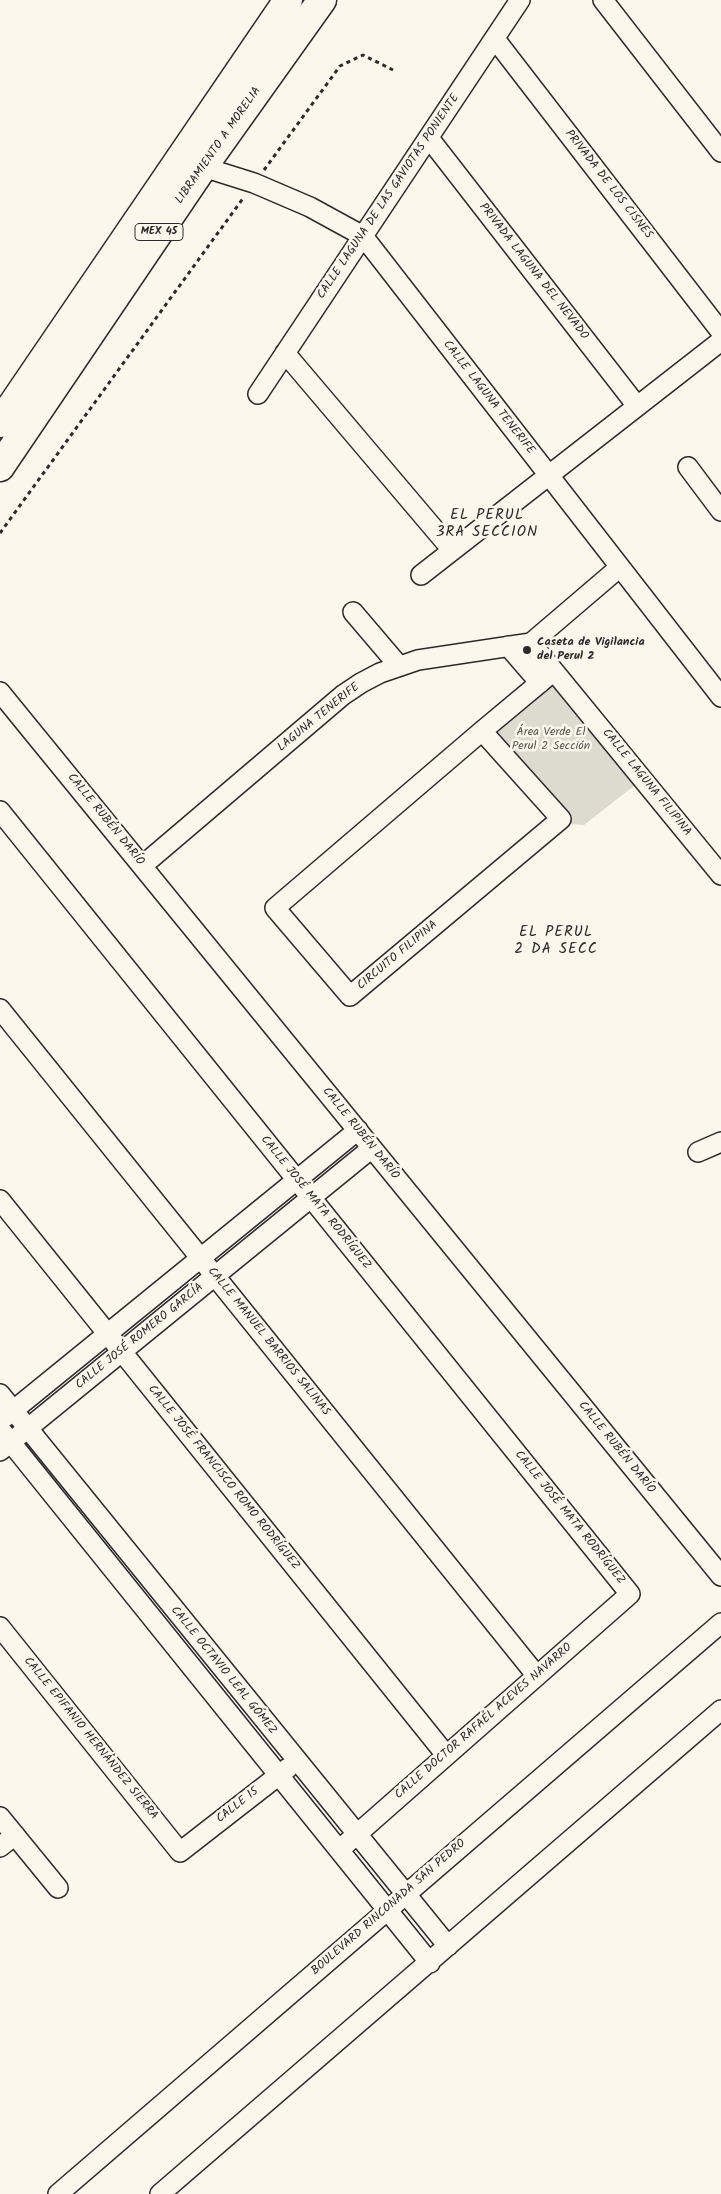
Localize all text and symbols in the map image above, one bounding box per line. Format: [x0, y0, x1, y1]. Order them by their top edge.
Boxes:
street label: LIBRAMIENTO A MORELIA [173, 85, 265, 207]
street label: CALLE LAGUNA DE LAS GAVIOTAS PONIENTE [315, 92, 463, 302]
street label: PRIVADA DE LOS CISNES [561, 128, 655, 242]
street label: PRIVADA LAGUNA DEL NEVADO [475, 201, 591, 343]
road number: MEX 45 [135, 223, 183, 240]
street label: CALLE LAGUNA TENERIFE [439, 338, 537, 458]
district label: EL PERUL 3RA SECCION [435, 507, 539, 542]
place label: Caseta de Vigilancia del Perul 2 [537, 636, 645, 664]
marker: Caseta de Vigilancia del Perul 2 [521, 644, 533, 656]
street label: LAGUNA TENERIFE [275, 681, 363, 755]
park label: Área Verde El Perul 2 Sección [512, 726, 590, 754]
street label: CALLE LAGUNA FILIPINA [598, 726, 694, 840]
street label: CALLE RUBÉN DARÍO [63, 771, 147, 869]
street label: CIRCUITO FILIPINA [355, 918, 441, 994]
district label: EL PERUL 2 DA SECC [513, 924, 599, 959]
street label: CALLE RUBÉN DARÍO [318, 1085, 402, 1183]
street label: CALLE JOSÉ MATA RODRÍGUEZ [257, 1133, 373, 1273]
street label: CALLE MANUEL BARRIOS SALINAS [204, 1265, 332, 1419]
street label: CALLE JOSÉ ROMERO GARCÍA [73, 1281, 207, 1393]
street label: CALLE JOSÉ FRANCISCO ROMO RODRÍGUEZ [144, 1383, 302, 1573]
street label: CALLE RUBÉN DARÍO [574, 1399, 658, 1497]
street label: CALLE JOSÉ MATA RODRÍGUEZ [511, 1448, 627, 1588]
street label: CALLE OCTAVIO LEAL GÓMEZ [167, 1604, 279, 1738]
street label: CALLE DOCTOR RAFAÉL ACEVES NAVARRO [392, 1641, 576, 1803]
street label: CALLE EPIFANIO HERNÁNDEZ SIERRA [20, 1655, 160, 1823]
street label: CALLE 15 [214, 1785, 262, 1827]
street label: BOULEVARD RINCONADA SAN PEDRO [309, 1837, 469, 1979]

